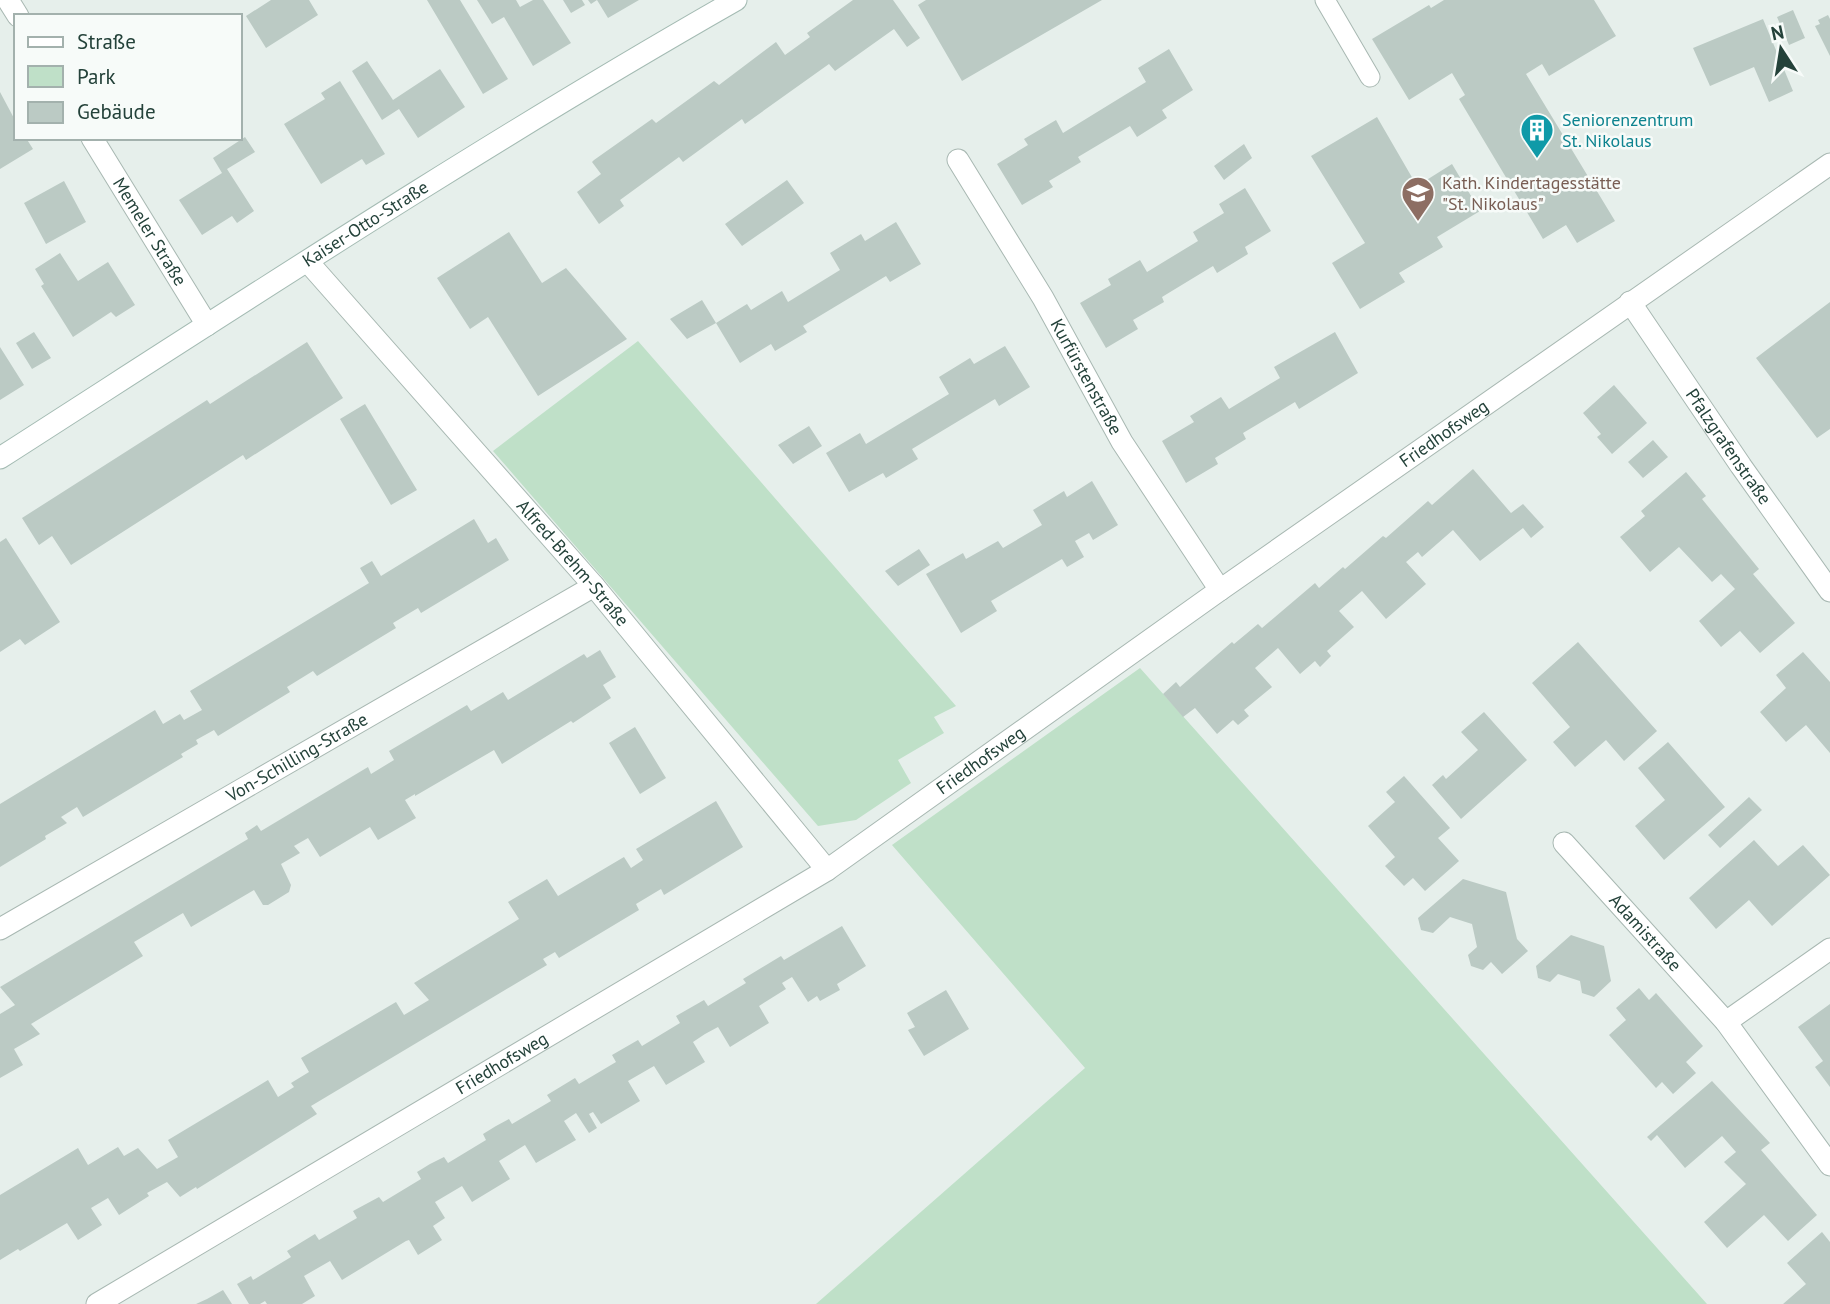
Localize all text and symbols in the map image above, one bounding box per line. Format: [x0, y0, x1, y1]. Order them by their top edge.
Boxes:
legend [14, 14, 242, 140]
north arrow [1746, 14, 1816, 84]
text: N [1769, 19, 1786, 45]
text: Straße [77, 28, 136, 55]
text: Park [77, 63, 116, 90]
text: Gebäude [77, 98, 156, 125]
place label: Seniorenzentrum St. Nikolaus [1562, 108, 1693, 152]
building icon: Seniorenzentrum St. Nikolaus [1518, 111, 1556, 160]
place label: Kath. Kindertagesstätte "St. Nikolaus" [1442, 171, 1621, 215]
street label: Memeler Straße [108, 173, 192, 290]
school or university icon: Kath. Kindertagesstätte "St. Nikolaus" [1399, 174, 1437, 223]
street label: Kaiser-Otto-Straße [298, 175, 432, 272]
street label: Kurfürstenstraße [1046, 315, 1128, 439]
street label: Pfalzgrafenstraße [1681, 384, 1777, 509]
street label: Friedhofsweg [1395, 394, 1493, 472]
street label: Alfred-Brehm-Straße [512, 495, 634, 631]
street label: Von-Schilling-Straße [221, 707, 372, 807]
street label: Friedhofsweg [932, 721, 1029, 799]
street label: Adamistraße [1604, 889, 1687, 976]
street label: Friedhofsweg [451, 1027, 552, 1099]

